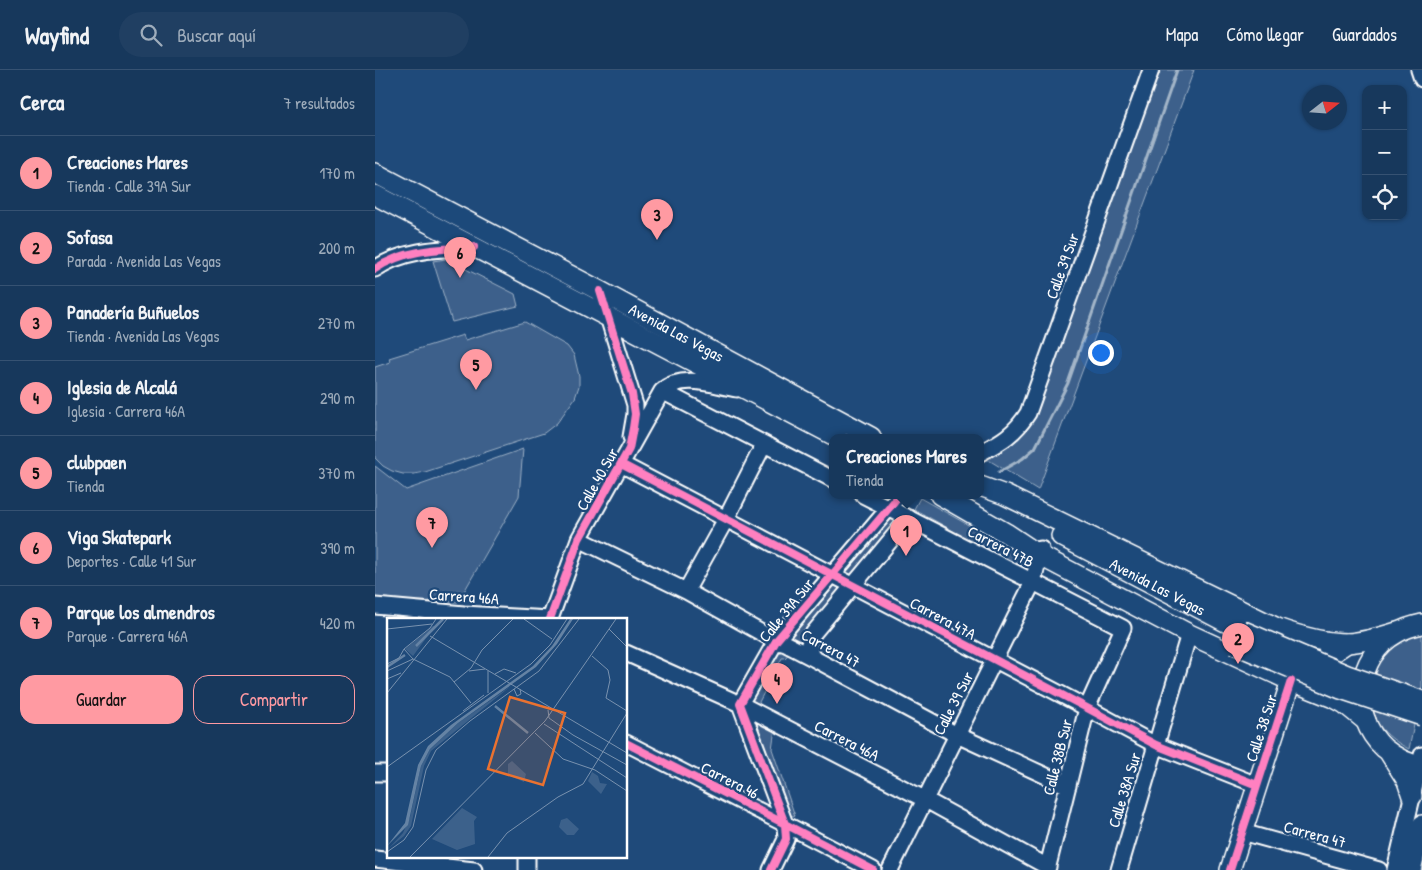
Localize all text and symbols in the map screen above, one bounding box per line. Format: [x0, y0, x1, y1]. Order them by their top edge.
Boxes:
search box [119, 12, 469, 57]
text: Wayfind [25, 19, 89, 51]
icon: search [137, 21, 165, 49]
text: Buscar aquí [177, 22, 256, 48]
text: Mapa [1166, 22, 1198, 47]
text: Cómo llegar [1226, 22, 1304, 47]
text: Guardados [1332, 22, 1397, 47]
north arrow [1302, 85, 1347, 130]
map controls [1362, 85, 1407, 220]
button: + [1362, 85, 1407, 130]
text: Cerca [20, 88, 64, 117]
text: 7 resultados [283, 92, 355, 114]
button: − [1362, 130, 1407, 175]
text: Creaciones Mares [67, 149, 188, 175]
text: 1 [33, 162, 39, 184]
text: 170 m [320, 162, 355, 184]
text: Tienda · Calle 39A Sur [67, 175, 191, 197]
button: locate [1362, 175, 1407, 220]
pin: 3 [641, 199, 673, 240]
text: Sofasa [67, 224, 112, 250]
street label: Calle 39 Sur [1040, 230, 1084, 302]
text: 2 [32, 237, 40, 259]
text: 200 m [319, 237, 355, 259]
pin: 6 [444, 237, 476, 278]
text: Parada · Avenida Las Vegas [67, 250, 221, 272]
street label: Avenida Las Vegas [625, 298, 728, 367]
text: Panadería Buñuelos [67, 299, 199, 325]
text: 3 [32, 312, 40, 334]
text: 270 m [318, 312, 355, 334]
text: Tienda · Avenida Las Vegas [67, 325, 219, 347]
your location [1088, 340, 1114, 366]
pin: 5 [460, 349, 492, 390]
text: Iglesia de Alcalá [67, 374, 177, 400]
text: 4 [33, 387, 39, 409]
text: 290 m [320, 387, 355, 409]
text: Iglesia · Carrera 46A [67, 400, 185, 422]
popup [829, 434, 984, 499]
text: Creaciones Mares [846, 443, 967, 469]
street label: Calle 40 Sur [571, 444, 623, 514]
text: clubpaen [67, 449, 127, 475]
text: 5 [33, 462, 39, 484]
text: 370 m [318, 462, 355, 484]
text: Tienda [846, 469, 883, 491]
text: Tienda [67, 475, 104, 497]
pin: 7 [416, 507, 448, 548]
pin: 1 [890, 515, 922, 556]
street label: Carrera 47B [964, 520, 1038, 572]
text: Viga Skatepark [67, 524, 171, 550]
text: 6 [33, 537, 39, 559]
text: 390 m [320, 537, 355, 559]
text: Deportes · Calle 41 Sur [67, 550, 196, 572]
street label: Avenida Las Vegas [1106, 552, 1209, 620]
street label: Calle 39A Sur [753, 573, 819, 647]
street label: Carrera 46A [428, 583, 500, 609]
street label: Carrera 47A [906, 591, 980, 645]
text: Parque los almendros [67, 599, 215, 625]
text: 7 [32, 612, 40, 634]
text: 420 m [320, 612, 355, 634]
inset map [387, 618, 627, 858]
street label: Carrera 47 [798, 623, 864, 673]
pin: 2 [1222, 623, 1254, 664]
text: Parque · Carrera 46A [67, 625, 188, 647]
pin: 4 [761, 663, 793, 704]
street label: Calle 39 Sur [928, 667, 978, 739]
button: Guardar [20, 675, 183, 724]
button: Compartir [193, 675, 355, 724]
street label: Calle 38 Sur [1240, 691, 1282, 765]
street label: Carrera 46A [811, 714, 883, 766]
street label: Calle 38B Sur [1037, 717, 1077, 797]
street label: Calle 38A Sur [1102, 750, 1146, 830]
street label: Carrera 46 [697, 756, 763, 804]
street label: Carrera 47 [1281, 815, 1349, 853]

